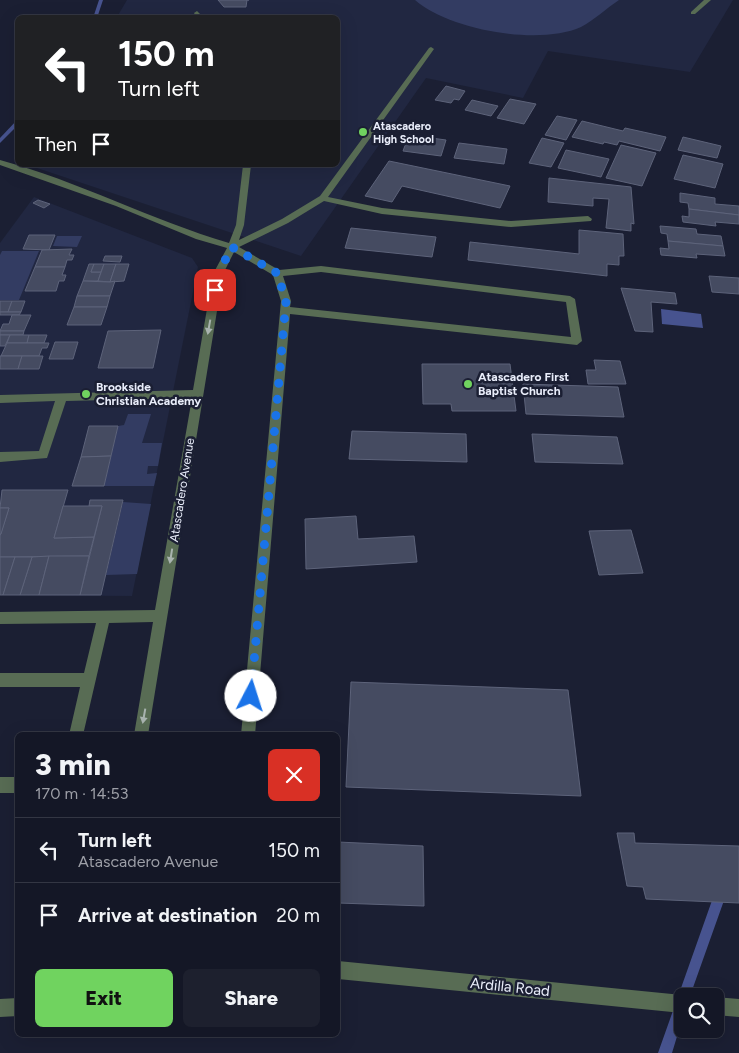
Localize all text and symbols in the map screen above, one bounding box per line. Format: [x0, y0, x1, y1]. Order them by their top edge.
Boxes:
text: 150 m [118, 33, 215, 75]
icon: left [35, 35, 100, 100]
text: Turn left [118, 75, 200, 102]
place label: Atascadero High School [373, 120, 434, 146]
marker: Atascadero High School [357, 126, 369, 138]
icon: arrive [87, 130, 115, 158]
text: Then [35, 133, 77, 156]
pin [194, 269, 236, 311]
icon: arrive [201, 276, 229, 304]
one-way arrow [205, 319, 213, 335]
place label: Atascadero First Baptist Church [478, 370, 569, 398]
marker: Atascadero First Baptist Church [462, 378, 474, 390]
place label: Brookside Christian Academy [96, 380, 201, 408]
marker: Brookside Christian Academy [80, 388, 92, 400]
street label: Atascadero Avenue [167, 437, 197, 543]
one-way arrow [166, 548, 174, 564]
position arrow [224, 669, 276, 721]
one-way arrow [139, 709, 147, 725]
text: 3 min [35, 746, 111, 783]
button: close [268, 749, 320, 801]
text: 170 m · 14:53 [35, 784, 129, 803]
text: Turn left [78, 829, 152, 852]
icon: left [35, 836, 63, 864]
text: 150 m [268, 839, 320, 862]
text: Atascadero Avenue [78, 852, 218, 871]
icon: arrive [35, 901, 63, 929]
text: Arrive at destination [78, 904, 257, 927]
text: 20 m [276, 904, 320, 927]
button: Exit [35, 969, 173, 1027]
button: Share [183, 969, 320, 1027]
street label: Ardilla Road [469, 974, 551, 1000]
map controls [674, 988, 724, 1038]
button: search [674, 988, 724, 1038]

